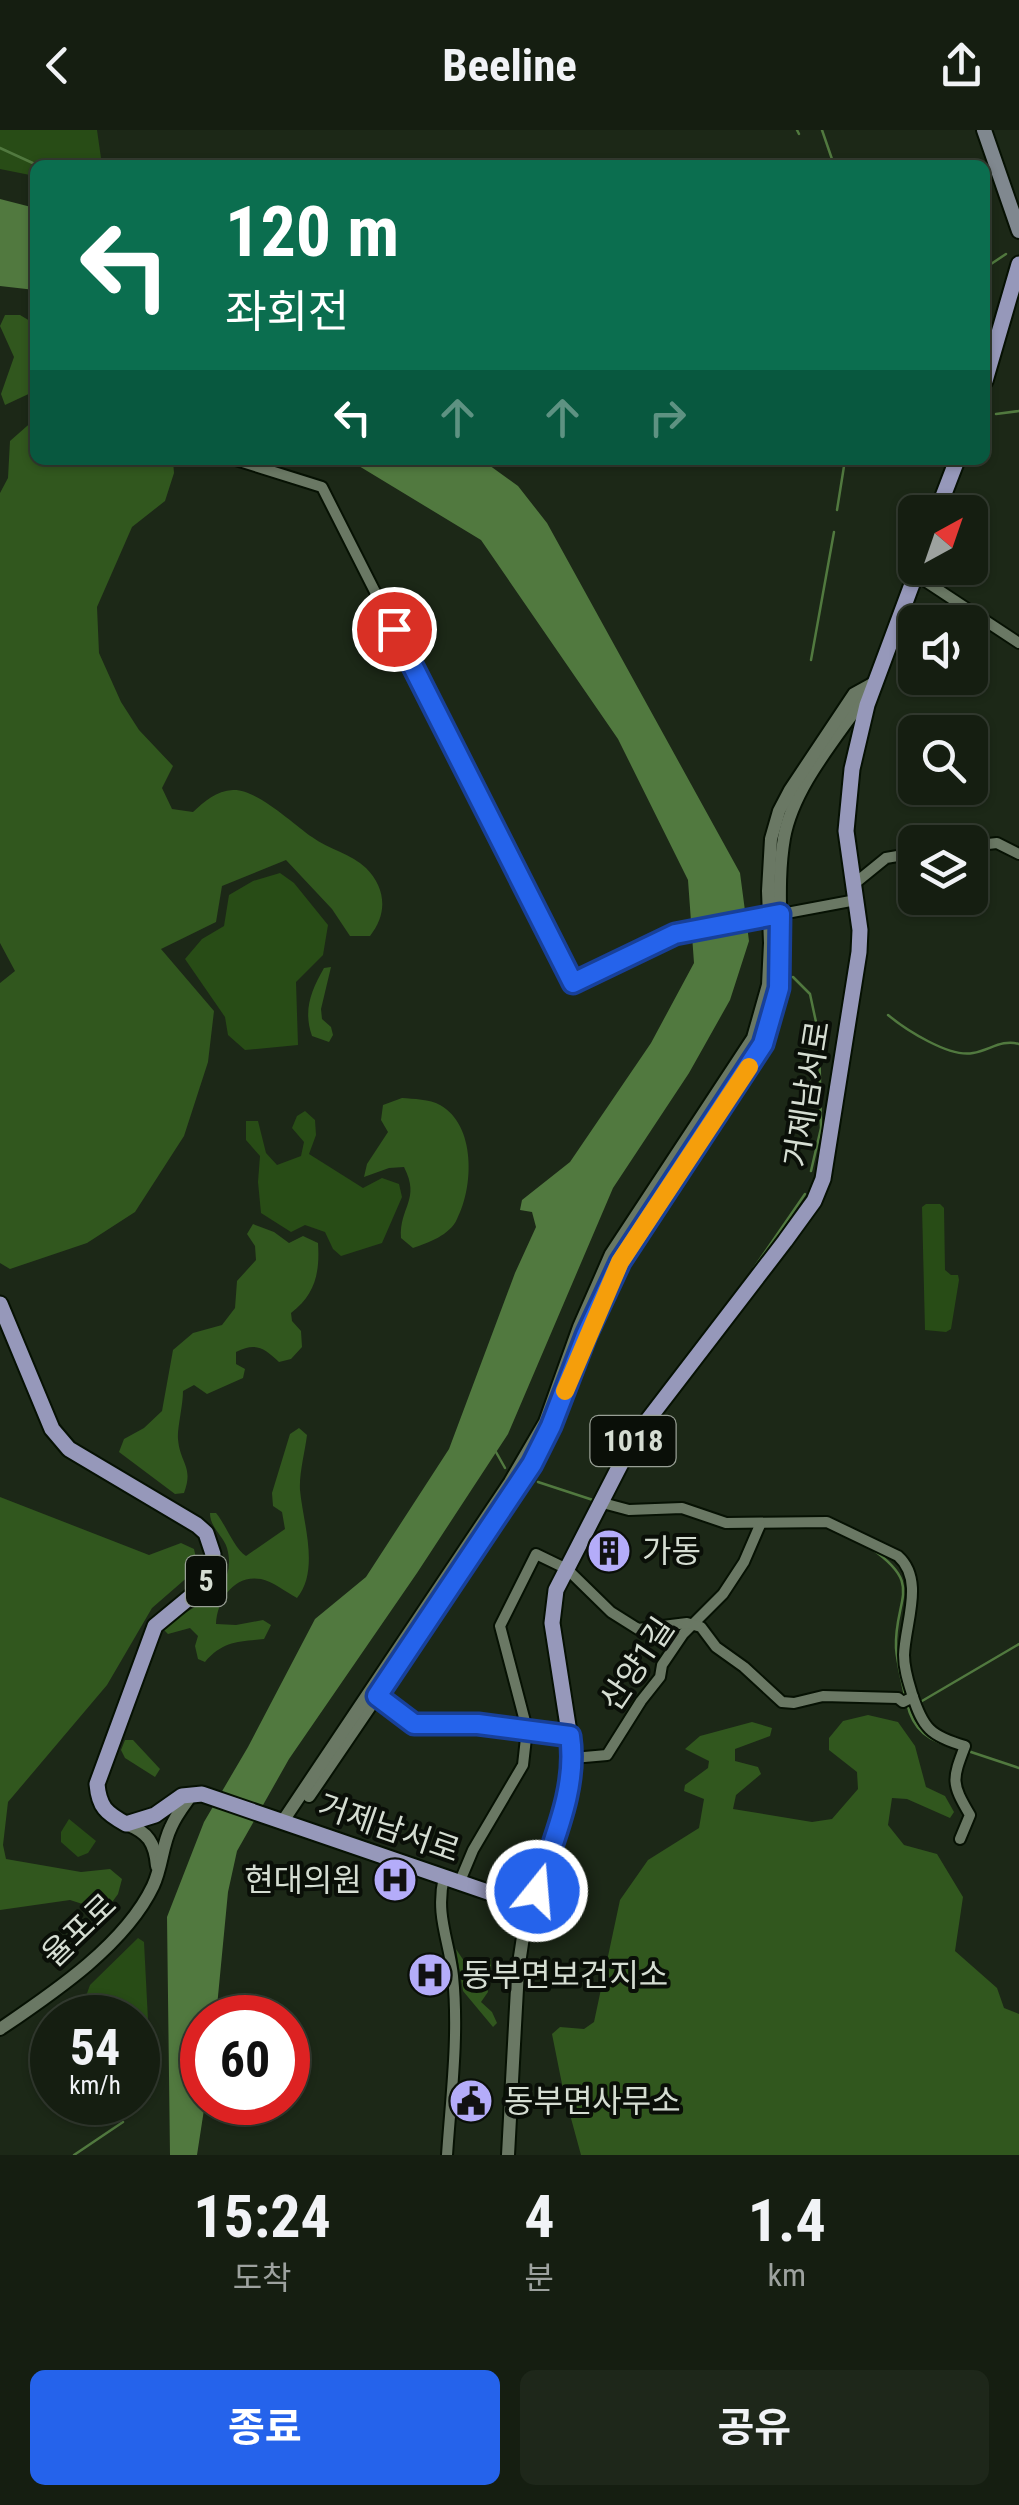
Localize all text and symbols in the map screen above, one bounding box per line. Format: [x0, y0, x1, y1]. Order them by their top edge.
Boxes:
icon: back [30, 38, 85, 93]
icon: share [934, 38, 989, 93]
text: Beeline [442, 39, 577, 92]
text: 120 m [225, 191, 399, 273]
icon: left [60, 200, 190, 330]
text: 좌회전 [225, 285, 349, 338]
icon: left [325, 390, 380, 445]
icon: ahead [430, 390, 485, 445]
icon: ahead [535, 390, 590, 445]
icon: right [640, 390, 695, 445]
north arrow [898, 495, 988, 585]
map controls [898, 495, 988, 915]
pin [352, 587, 437, 672]
icon: arrive [367, 602, 422, 657]
button: sound [898, 605, 988, 695]
button: search [898, 715, 988, 805]
button: layers [898, 825, 988, 915]
street label: 거제남서로 [777, 1018, 837, 1170]
road number: 1018 [590, 1416, 676, 1466]
building icon: 가동 [586, 1528, 632, 1574]
place label: 가동 [642, 1532, 701, 1570]
road number: 5 [186, 1556, 226, 1606]
street label: 산양1길 [592, 1610, 682, 1718]
street label: 거제남서로 [313, 1786, 465, 1870]
position arrow [485, 1839, 589, 1943]
hospital icon: 현대의원 [372, 1857, 418, 1903]
place label: 현대의원 [244, 1861, 362, 1899]
street label: 율포로 [34, 1886, 124, 1974]
hospital icon: 동부면보건지소 [407, 1952, 453, 1998]
place label: 동부면보건지소 [462, 1956, 668, 1994]
speed limit sign: 60 [180, 1995, 310, 2125]
text: 54 [70, 2019, 120, 2077]
text: km/h [69, 2071, 121, 2100]
public building icon: 동부면사무소 [448, 2078, 494, 2124]
place label: 동부면사무소 [504, 2082, 681, 2120]
text: 15:24 [193, 2181, 331, 2252]
text: 4 [524, 2181, 554, 2252]
text: 1.4 [748, 2185, 826, 2256]
text: km [767, 2256, 806, 2294]
text: 도착 [233, 2259, 292, 2297]
text: 분 [525, 2259, 554, 2297]
button: 종료 [30, 2370, 500, 2485]
button: 공유 [520, 2370, 989, 2485]

